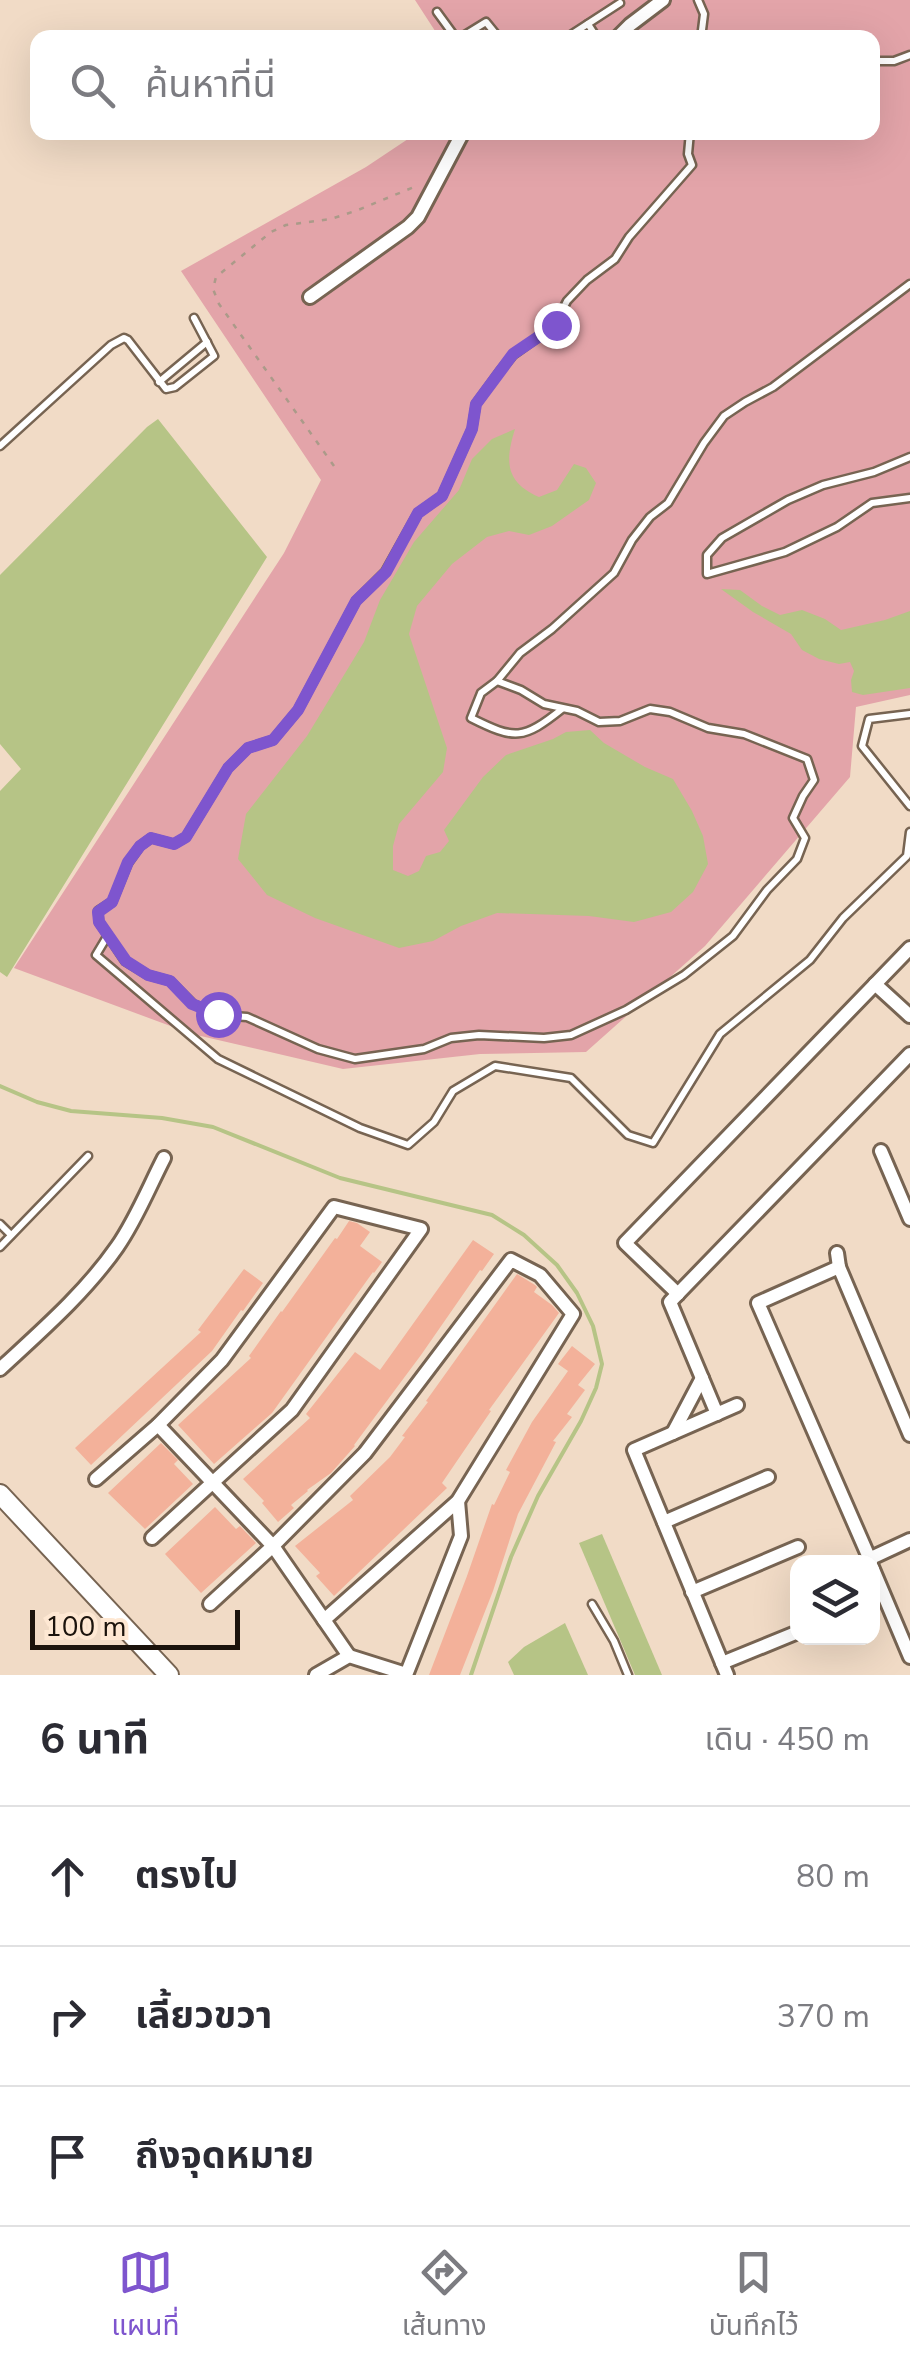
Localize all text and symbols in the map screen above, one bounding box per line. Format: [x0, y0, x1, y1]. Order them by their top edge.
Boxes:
search box [30, 30, 880, 140]
icon: search [65, 58, 120, 113]
text: ค้นหาที่นี่ [145, 59, 276, 110]
route end [534, 303, 580, 349]
route start [196, 992, 242, 1038]
map controls [790, 1555, 880, 1645]
button: layers [790, 1555, 880, 1645]
scale bar [30, 1605, 240, 1650]
text: 100 m [45, 1608, 127, 1646]
text: 6 นาที [40, 1711, 149, 1768]
text: เดิน · 450 m [705, 1718, 870, 1761]
icon: ahead [40, 1849, 95, 1904]
text: ตรงไป [135, 1850, 238, 1901]
text: 80 m [796, 1855, 870, 1898]
icon: right [40, 1989, 95, 2044]
text: เลี้ยวขวา [135, 1990, 272, 2041]
text: 370 m [777, 1995, 870, 2038]
icon: arrive [40, 2129, 95, 2184]
text: ถึงจุดหมาย [135, 2130, 314, 2181]
tab: แผนที่ [111, 2245, 179, 2348]
tab: เส้นทาง [402, 2245, 486, 2348]
tab: บันทึกไว้ [709, 2245, 799, 2348]

